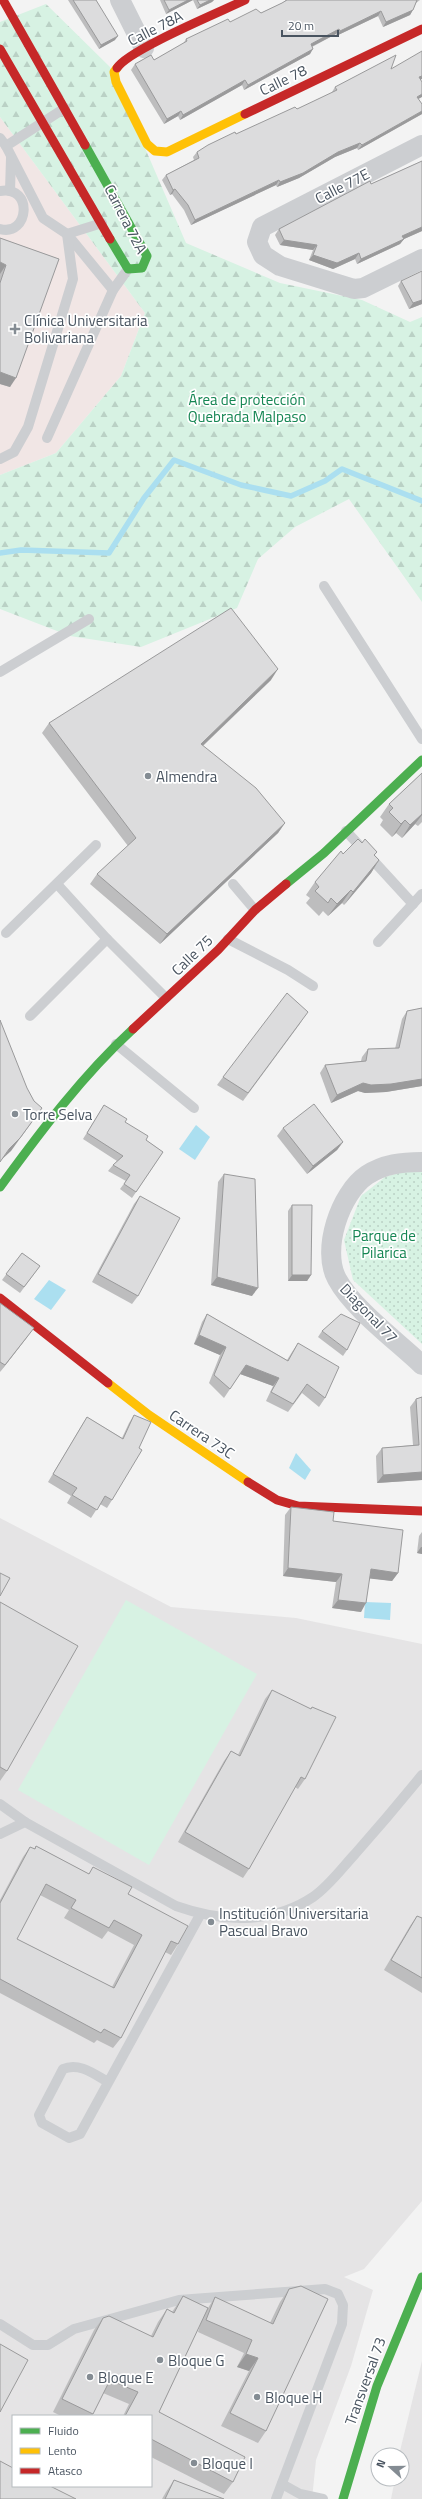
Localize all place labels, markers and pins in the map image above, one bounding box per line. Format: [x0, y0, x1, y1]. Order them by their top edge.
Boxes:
place label: Clínica Universitaria Bolivariana [24, 309, 148, 349]
marker: Clínica Universitaria Bolivariana [9, 323, 21, 335]
place label: Almendra [156, 765, 218, 788]
marker: Almendra [143, 771, 153, 781]
place label: Torre Selva [23, 1103, 93, 1126]
marker: Torre Selva [10, 1109, 20, 1119]
place label: Institución Universitaria Pascual Bravo [219, 1902, 369, 1942]
marker: Institución Universitaria Pascual Bravo [206, 1917, 216, 1927]
place label: Bloque G [168, 2349, 225, 2372]
marker: Bloque G [155, 2355, 165, 2365]
place label: Bloque E [98, 2366, 154, 2389]
marker: Bloque E [85, 2372, 95, 2382]
place label: Bloque H [265, 2386, 322, 2409]
marker: Bloque H [252, 2392, 262, 2402]
place label: Bloque I [202, 2452, 253, 2475]
marker: Bloque I [189, 2458, 199, 2468]

